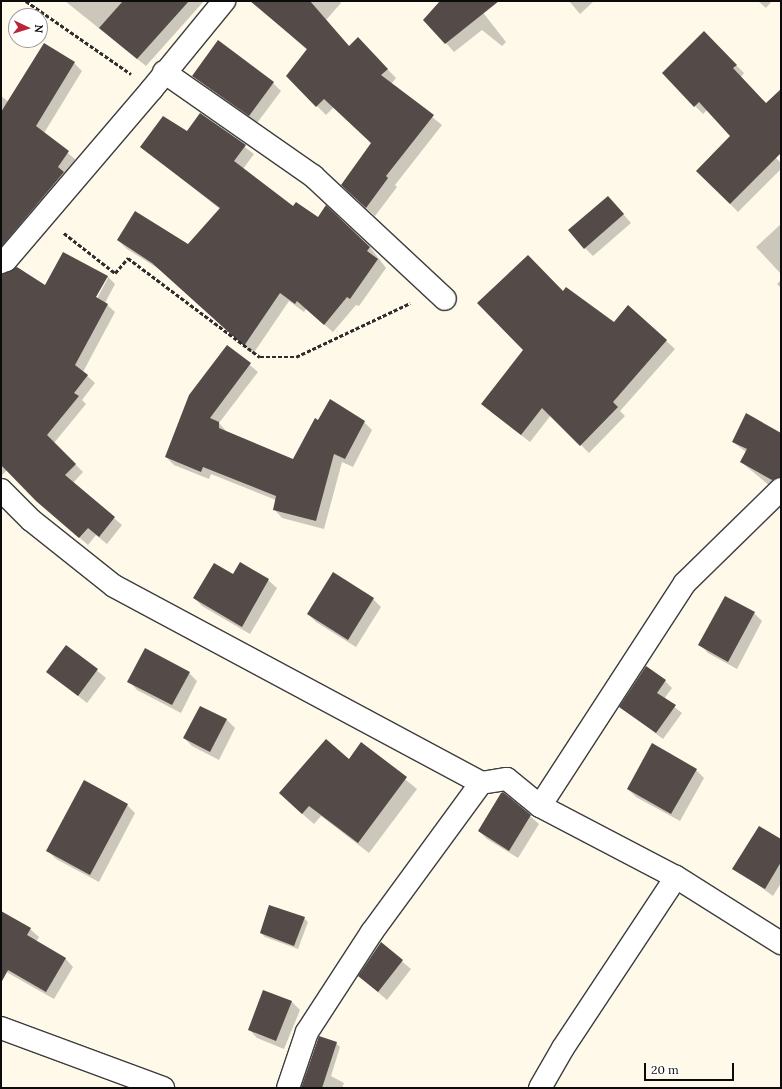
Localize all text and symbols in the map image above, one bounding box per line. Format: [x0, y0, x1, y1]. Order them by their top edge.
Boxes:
north arrow [8, 8, 48, 48]
text: N [32, 24, 46, 33]
scale bar [646, 1055, 736, 1081]
text: 20 m [651, 1062, 679, 1077]

